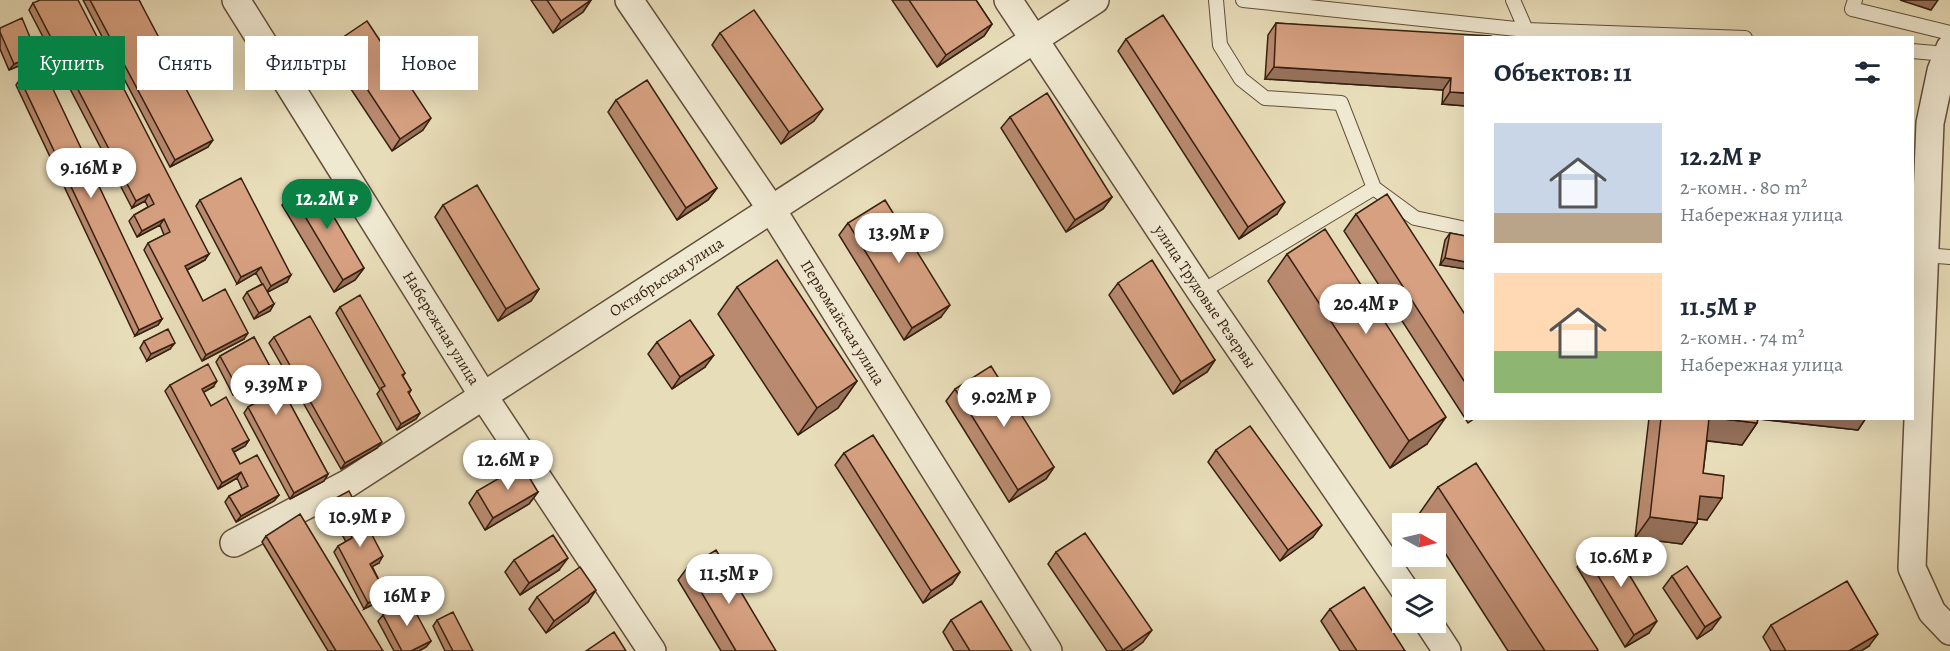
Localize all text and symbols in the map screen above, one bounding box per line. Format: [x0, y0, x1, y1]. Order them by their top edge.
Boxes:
chip: Купить [18, 36, 125, 90]
chip: Снять [137, 36, 233, 90]
chip: Фильтры [245, 36, 368, 90]
chip: Новое [380, 36, 478, 90]
text: Объектов: 11 [1494, 55, 1632, 90]
icon: filters [1851, 56, 1884, 89]
text: 12.2M ₽ [1680, 139, 1761, 174]
icon: home [1542, 147, 1614, 219]
pin: 9.16M ₽ [36, 148, 146, 199]
text: 9.16M ₽ [60, 154, 122, 181]
text: 2-комн. · 80 m² [1680, 174, 1807, 201]
pin: 12.2M ₽ [272, 179, 382, 230]
text: 12.2M ₽ [296, 185, 358, 212]
text: Набережная улица [1680, 201, 1843, 228]
pin: 13.9M ₽ [844, 213, 954, 264]
text: 13.9M ₽ [869, 219, 929, 246]
street label: улица Трудовые Резервы [1148, 220, 1261, 373]
street label: Октябрьская улица [605, 232, 728, 322]
street label: Первомайская улица [795, 256, 890, 390]
street label: Набережная улица [397, 267, 485, 390]
pin: 20.4M ₽ [1311, 284, 1421, 335]
text: 11.5M ₽ [1680, 289, 1756, 324]
text: 20.4M ₽ [1333, 290, 1399, 317]
icon: home [1542, 297, 1614, 369]
text: 2-комн. · 74 m² [1680, 324, 1804, 351]
text: Набережная улица [1680, 351, 1843, 378]
pin: 9.39M ₽ [221, 365, 331, 416]
text: 9.39M ₽ [244, 371, 308, 398]
pin: 9.02M ₽ [949, 377, 1059, 428]
text: 9.02M ₽ [972, 383, 1036, 410]
pin: 12.6M ₽ [453, 440, 563, 491]
text: 12.6M ₽ [477, 446, 539, 473]
pin: 10.9M ₽ [305, 497, 415, 548]
text: 10.9M ₽ [329, 503, 391, 530]
north arrow [1392, 513, 1446, 567]
map controls [1392, 513, 1446, 633]
pin: 10.6M ₽ [1566, 537, 1676, 588]
text: 10.6M ₽ [1590, 543, 1652, 570]
pin: 11.5M ₽ [674, 554, 784, 605]
text: 11.5M ₽ [700, 560, 758, 587]
pin: 16M ₽ [365, 576, 449, 627]
button: layers [1392, 579, 1446, 633]
text: 16M ₽ [384, 582, 430, 609]

